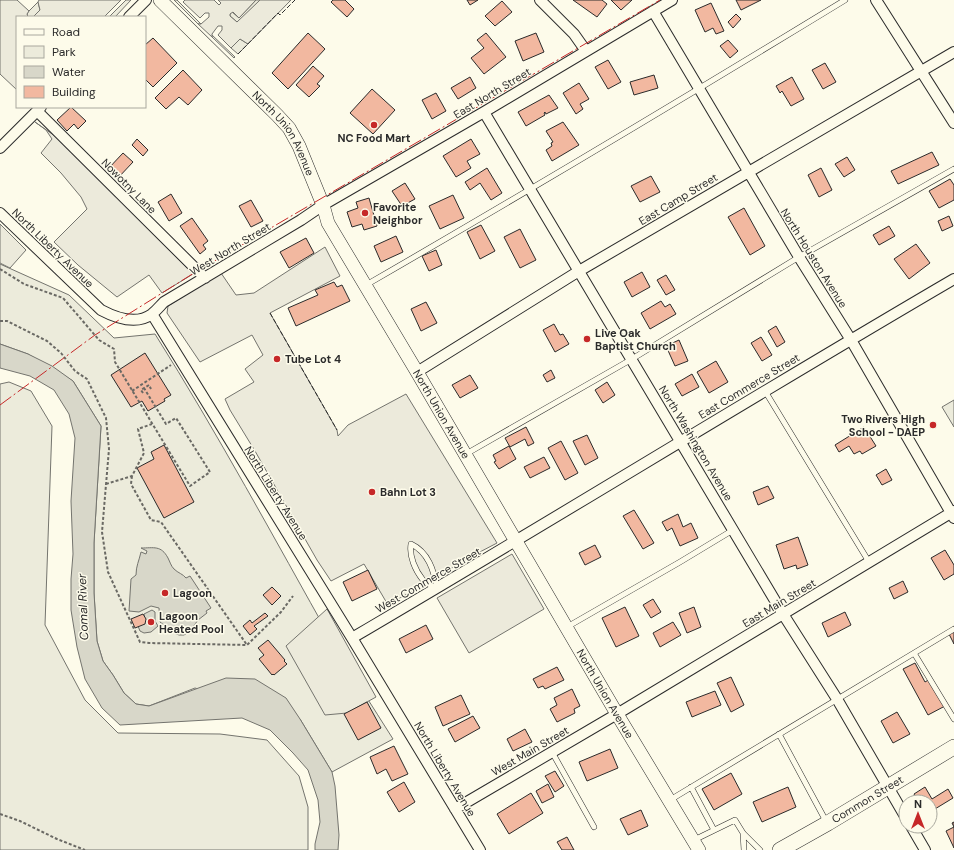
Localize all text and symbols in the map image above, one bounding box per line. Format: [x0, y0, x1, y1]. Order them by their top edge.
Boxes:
legend [16, 16, 146, 108]
text: Road [52, 24, 80, 40]
text: Park [52, 44, 76, 60]
text: Water [52, 64, 86, 80]
street label: East North Street [451, 64, 533, 122]
text: Building [52, 84, 96, 100]
street label: North Union Avenue [250, 88, 317, 178]
marker: NC Food Mart [369, 120, 379, 130]
place label: NC Food Mart [337, 131, 411, 145]
street label: Nowotny Lane [99, 156, 159, 216]
street label: East Camp Street [636, 170, 720, 228]
place label: Favorite Neighbor [373, 200, 423, 227]
street label: North Liberty Avenue [9, 205, 97, 291]
street label: North Houston Avenue [778, 206, 850, 310]
marker: Favorite Neighbor [360, 208, 370, 218]
street label: West North Street [187, 219, 273, 279]
place label: Live Oak Baptist Church [595, 326, 676, 353]
marker: Live Oak Baptist Church [582, 334, 592, 344]
street label: East Commerce Street [696, 350, 802, 422]
place label: Tube Lot 4 [285, 352, 341, 366]
marker: Tube Lot 4 [272, 354, 282, 364]
street label: North Union Avenue [410, 367, 473, 461]
street label: North Washington Avenue [656, 383, 736, 503]
place label: Two Rivers High School - DAEP [841, 412, 925, 439]
marker: Two Rivers High School - DAEP [928, 420, 938, 430]
street label: North Liberty Avenue [241, 443, 311, 543]
place label: Bahn Lot 3 [380, 485, 436, 499]
marker: Bahn Lot 3 [367, 487, 377, 497]
street label: West Commerce Street [373, 544, 483, 616]
water label: Comal River [74, 573, 92, 641]
street label: East Main Street [740, 576, 818, 630]
place label: Lagoon [173, 586, 212, 600]
marker: Lagoon [160, 588, 170, 598]
place label: Lagoon Heated Pool [159, 609, 224, 636]
marker: Lagoon Heated Pool [146, 617, 156, 627]
street label: North Union Avenue [574, 647, 637, 741]
street label: North Liberty Avenue [411, 719, 479, 819]
street label: West Main Street [489, 723, 571, 779]
street label: Common Street [829, 772, 906, 826]
north arrow [898, 794, 938, 834]
text: N [914, 797, 922, 811]

